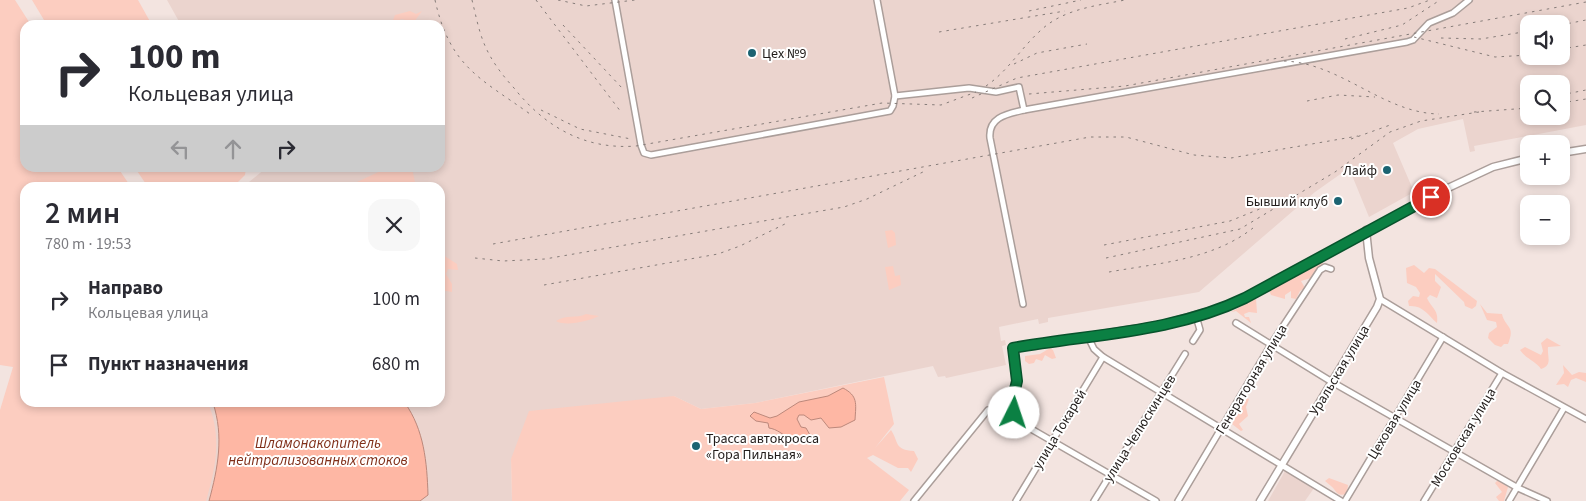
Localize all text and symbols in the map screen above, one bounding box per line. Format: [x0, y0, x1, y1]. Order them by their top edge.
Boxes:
map controls [1520, 15, 1570, 245]
button: sound [1520, 15, 1570, 65]
text: 100 m [128, 32, 220, 82]
icon: right [45, 40, 110, 105]
place label: Цех №9 [762, 44, 806, 64]
marker: Цех №9 [746, 47, 758, 59]
button: search [1520, 75, 1570, 125]
text: Кольцевая улица [128, 78, 294, 110]
icon: left [166, 135, 194, 163]
icon: ahead [219, 135, 247, 163]
icon: right [272, 135, 300, 163]
button: + [1520, 135, 1570, 185]
place label: Лайф [1343, 161, 1377, 181]
marker: Лайф [1381, 164, 1393, 176]
pin [1410, 176, 1452, 218]
icon: arrive [1417, 183, 1445, 211]
text: 2 мин [45, 192, 120, 235]
place label: Бывший клуб [1246, 192, 1328, 212]
marker: Бывший клуб [1332, 195, 1344, 207]
button: − [1520, 195, 1570, 245]
button: close [368, 199, 420, 251]
text: 780 m · 19:53 [45, 233, 132, 255]
text: Направо [88, 275, 163, 302]
icon: right [45, 286, 73, 314]
text: 100 m [372, 286, 420, 313]
text: Кольцевая улица [88, 302, 209, 324]
street label: Генераторная улица [1211, 321, 1293, 438]
street label: Уральская улица [1305, 321, 1375, 420]
icon: arrive [45, 351, 73, 379]
text: Пункт назначения [88, 351, 249, 378]
text: 680 m [372, 351, 420, 378]
street label: улица Челюскинцев [1099, 371, 1181, 486]
street label: Цеховая улица [1363, 376, 1427, 463]
street label: Московская улица [1426, 384, 1501, 491]
position arrow [987, 386, 1039, 438]
street label: улица Токарей [1028, 386, 1092, 473]
place label: Трасса автокросса «Гора Пильная» [706, 429, 819, 465]
water label: Шламонакопитель нейтрализованных стоков [228, 433, 408, 471]
marker: Трасса автокросса «Гора Пильная» [690, 440, 702, 452]

